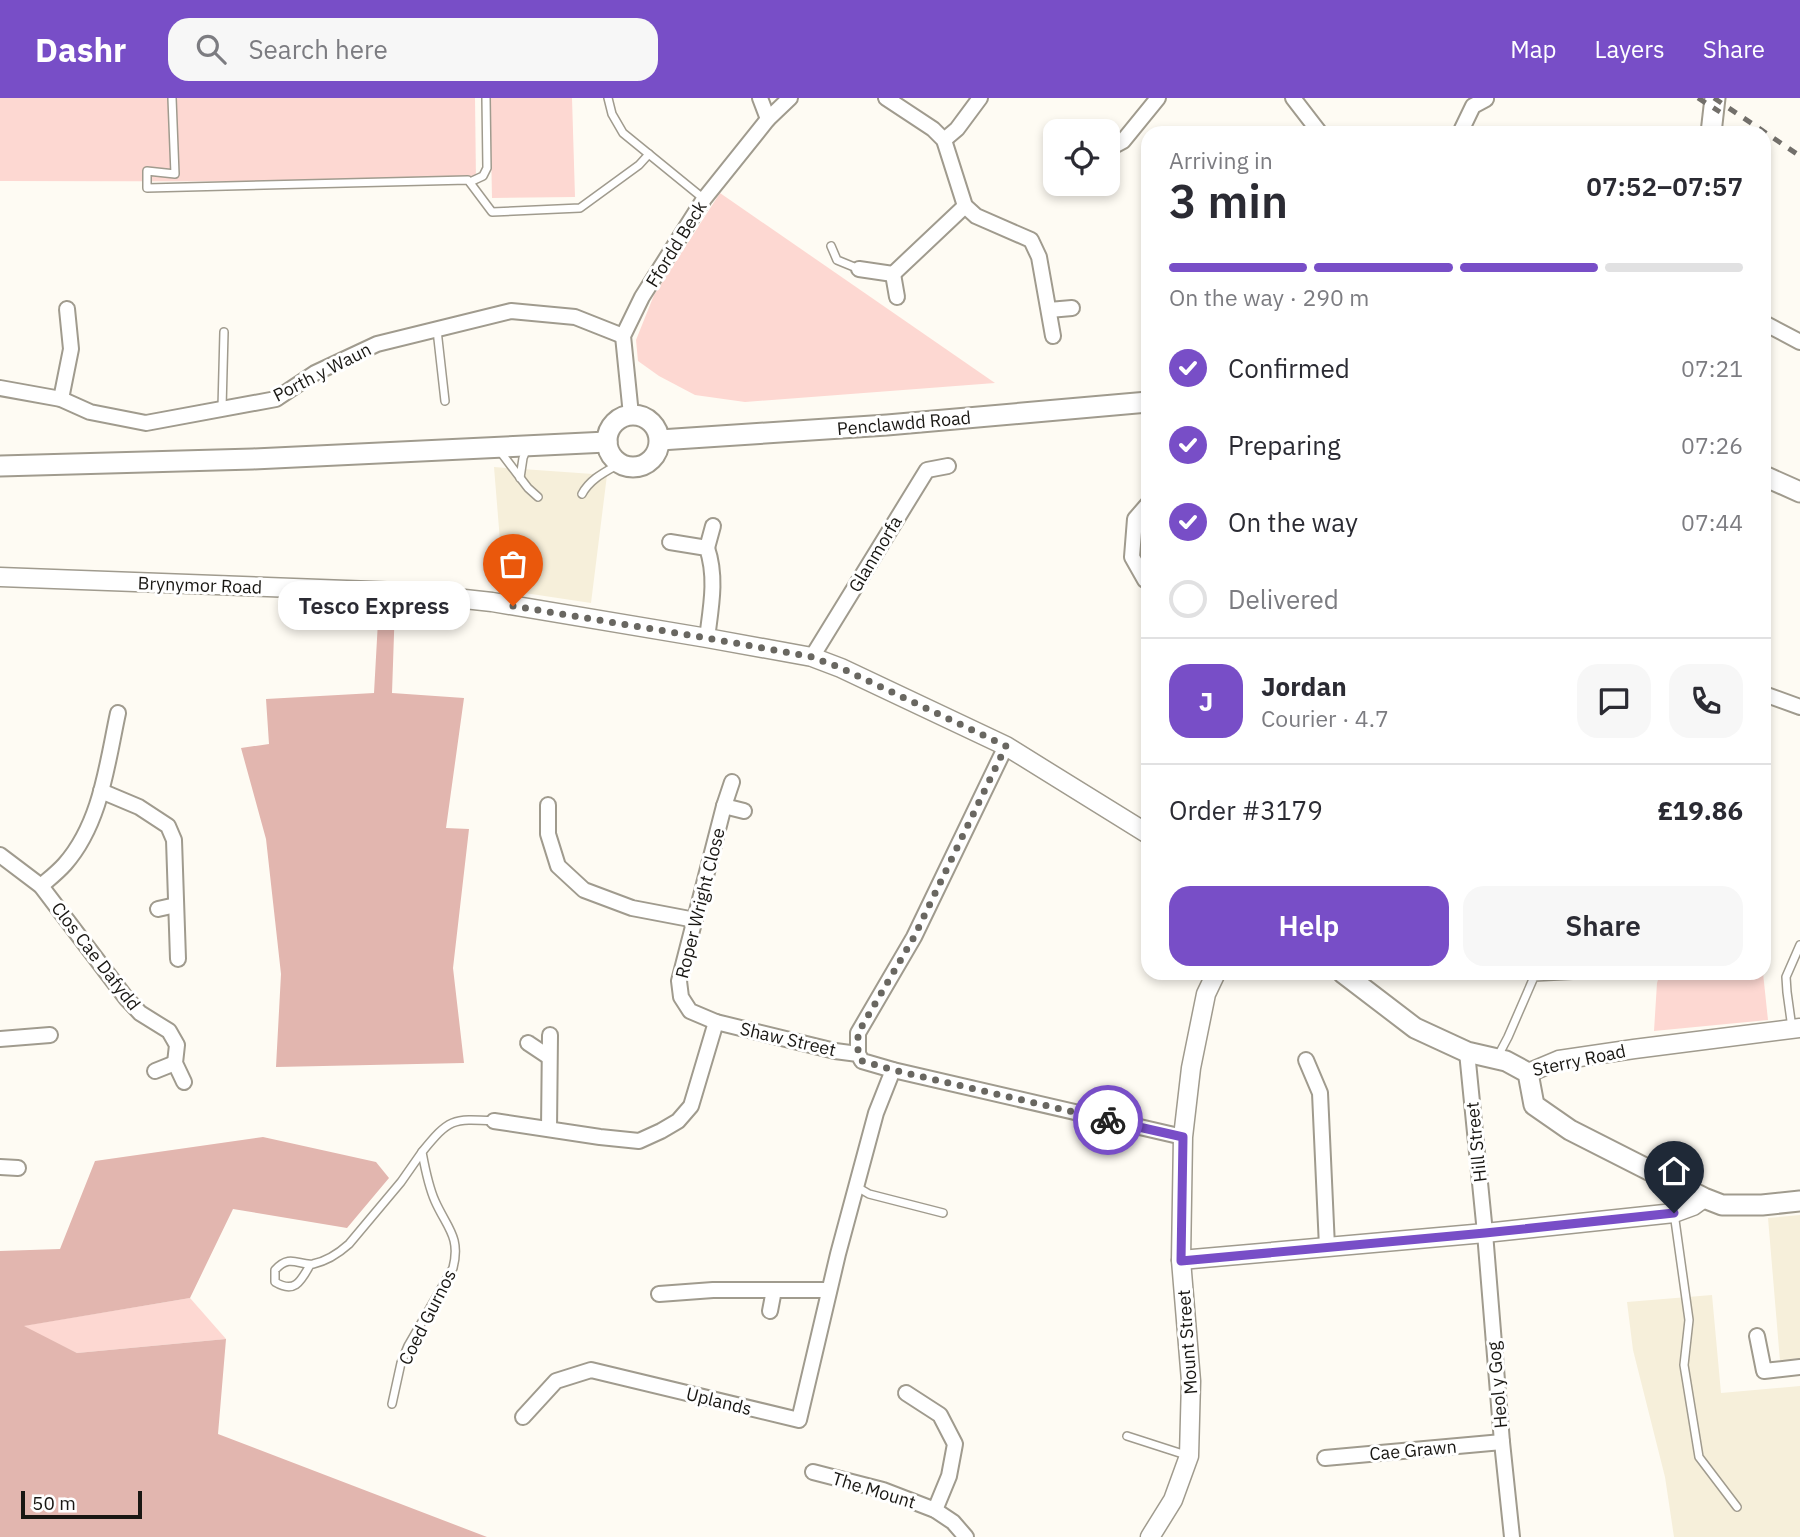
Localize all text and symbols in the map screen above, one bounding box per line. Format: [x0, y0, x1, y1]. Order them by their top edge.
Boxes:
search box [168, 18, 658, 81]
text: Dashr [35, 28, 126, 71]
icon: search [192, 30, 230, 68]
text: Search here [248, 32, 388, 66]
text: Map [1510, 33, 1557, 65]
text: Layers [1595, 33, 1665, 65]
text: Share [1703, 33, 1765, 65]
map controls [1043, 119, 1120, 196]
button: locate [1043, 119, 1120, 196]
text: Arriving in [1169, 145, 1273, 175]
text: 07:52–07:57 [1586, 169, 1743, 203]
text: 3 min [1169, 171, 1288, 231]
street label: Ffordd Beck [640, 196, 712, 291]
text: On the way · 290 m [1169, 282, 1369, 312]
street label: Porth y Waun [269, 337, 375, 407]
icon: check [1169, 349, 1207, 387]
text: Confirmed [1228, 351, 1350, 385]
text: 07:21 [1681, 353, 1743, 383]
street label: Penclawdd Road [836, 406, 972, 440]
icon: check [1169, 426, 1207, 464]
text: Preparing [1228, 428, 1341, 462]
text: 07:26 [1681, 430, 1743, 460]
icon: check [1169, 503, 1207, 541]
text: On the way [1228, 505, 1358, 539]
text: 07:44 [1681, 507, 1743, 537]
street label: Glanmorfa [843, 511, 907, 596]
pin [483, 534, 543, 606]
icon: bag [494, 545, 532, 583]
street label: Brynymor Road [137, 571, 263, 599]
callout: Tesco Express [279, 582, 471, 630]
text: Delivered [1228, 582, 1339, 616]
text: Tesco Express [299, 590, 449, 620]
button: chat [1577, 664, 1651, 738]
button: phone [1669, 664, 1743, 738]
text: Jordan [1261, 669, 1347, 703]
text: J [1199, 684, 1213, 718]
text: Courier · 4.7 [1261, 703, 1389, 733]
text: Order #3179 [1169, 793, 1323, 827]
text: £19.86 [1657, 793, 1743, 827]
street label: Roper Wright Close [670, 825, 730, 981]
button: Help [1169, 886, 1449, 966]
button: Share [1463, 886, 1743, 966]
street label: Clos Cae Dafydd [46, 897, 146, 1015]
street label: Shaw Street [738, 1017, 838, 1061]
street label: Sterry Road [1530, 1039, 1628, 1081]
courier [1073, 1085, 1143, 1155]
icon: bike [1089, 1101, 1127, 1139]
street label: Hill Street [1460, 1101, 1492, 1183]
pin [1644, 1141, 1704, 1213]
icon: home [1655, 1152, 1693, 1190]
street label: Coed Gurnos [393, 1265, 461, 1369]
street label: Mount Street [1172, 1289, 1202, 1395]
street label: Heol y Gog [1482, 1340, 1512, 1429]
street label: Uplands [684, 1382, 754, 1420]
street label: Cae Grawn [1368, 1435, 1458, 1465]
street label: The Mount [829, 1466, 919, 1514]
scale bar [21, 1488, 142, 1520]
text: 50 m [32, 1491, 76, 1515]

